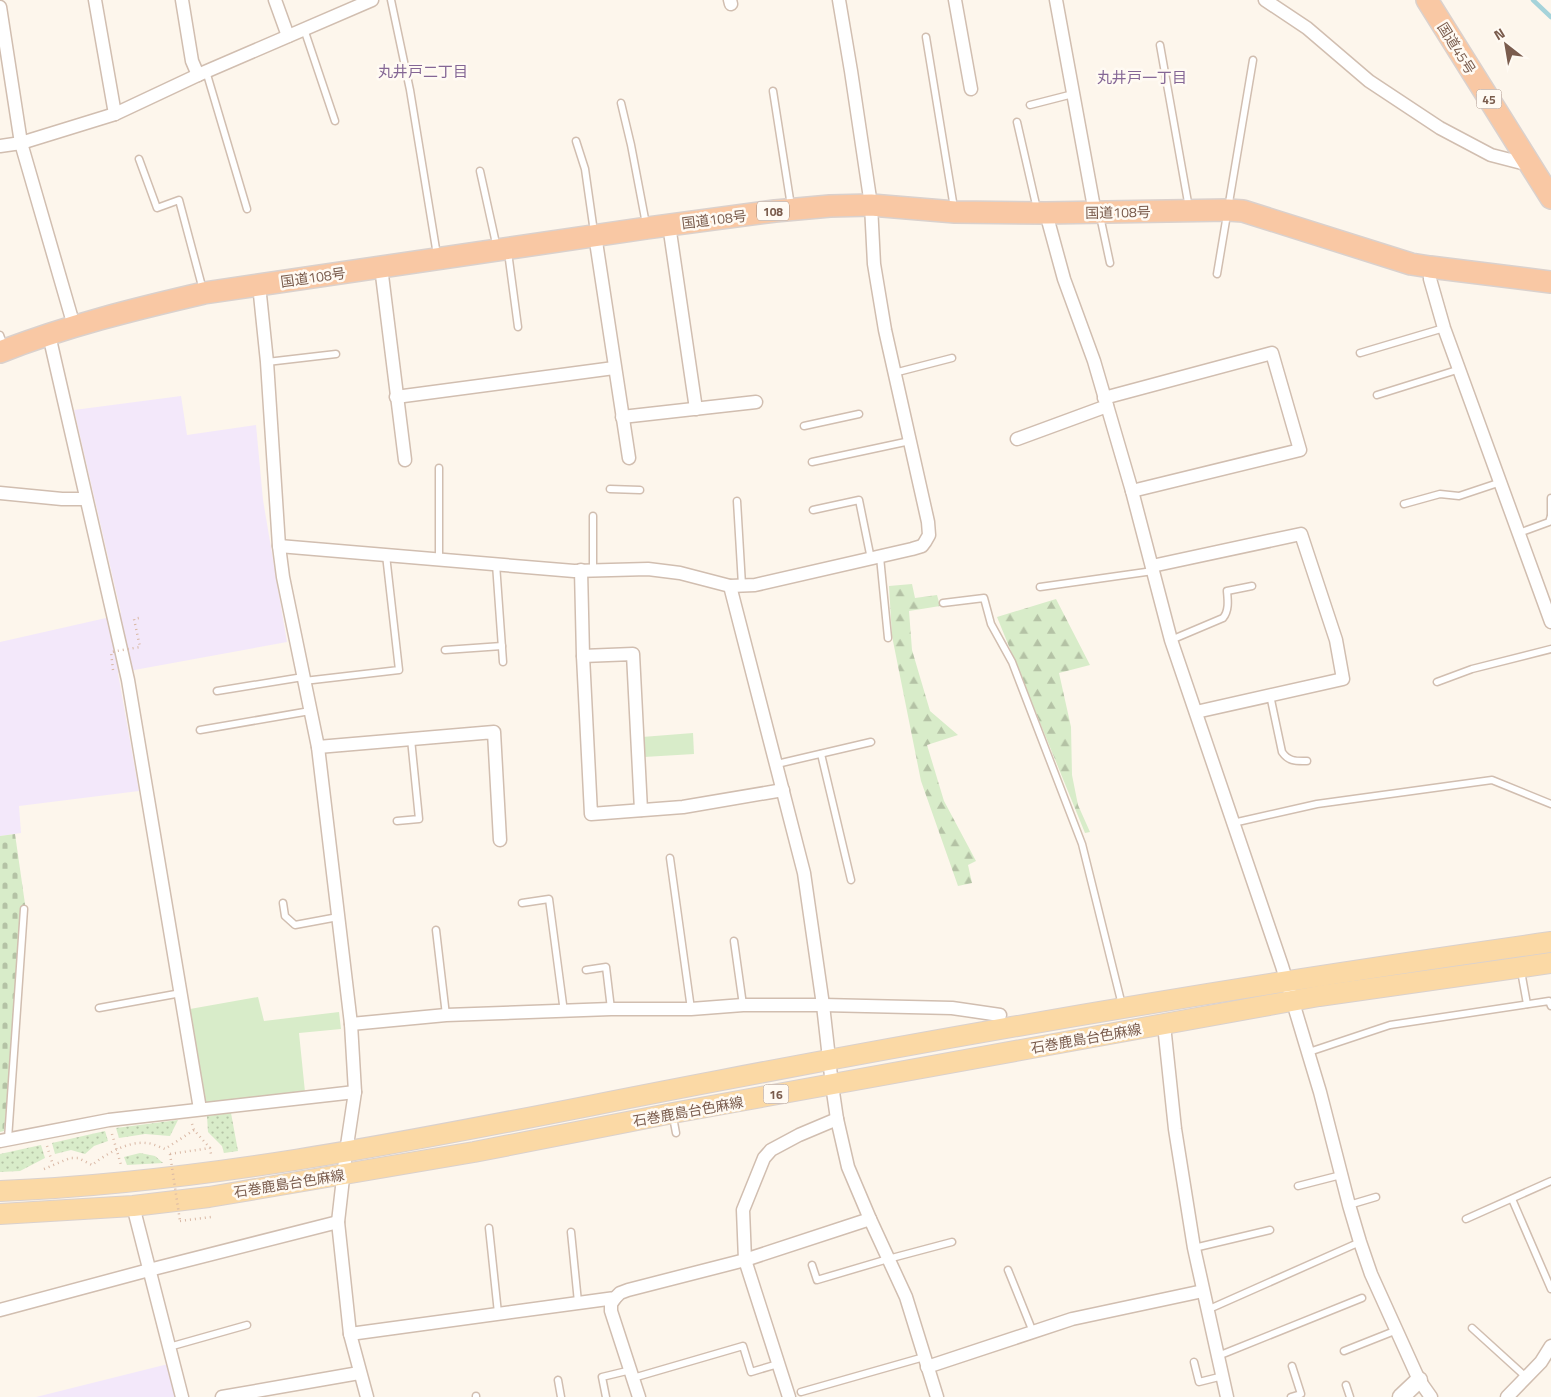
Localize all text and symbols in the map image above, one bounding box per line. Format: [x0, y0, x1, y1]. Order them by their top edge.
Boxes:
street label: 国道45号 [1433, 18, 1481, 78]
north arrow [1481, 20, 1531, 70]
text: N [1489, 22, 1509, 45]
district label: 丸井戸二丁目 [378, 60, 468, 83]
district label: 丸井戸一丁目 [1097, 66, 1187, 89]
road number: 45 [1476, 90, 1502, 108]
street label: 国道108号 [1085, 201, 1151, 223]
road number: 108 [757, 202, 789, 220]
street label: 国道108号 [680, 205, 748, 233]
street label: 国道108号 [279, 262, 347, 292]
street label: 石巻鹿島台色麻線 [1029, 1018, 1143, 1058]
road number: 16 [764, 1084, 788, 1104]
street label: 石巻鹿島台色麻線 [631, 1091, 745, 1131]
street label: 石巻鹿島台色麻線 [232, 1164, 346, 1202]

